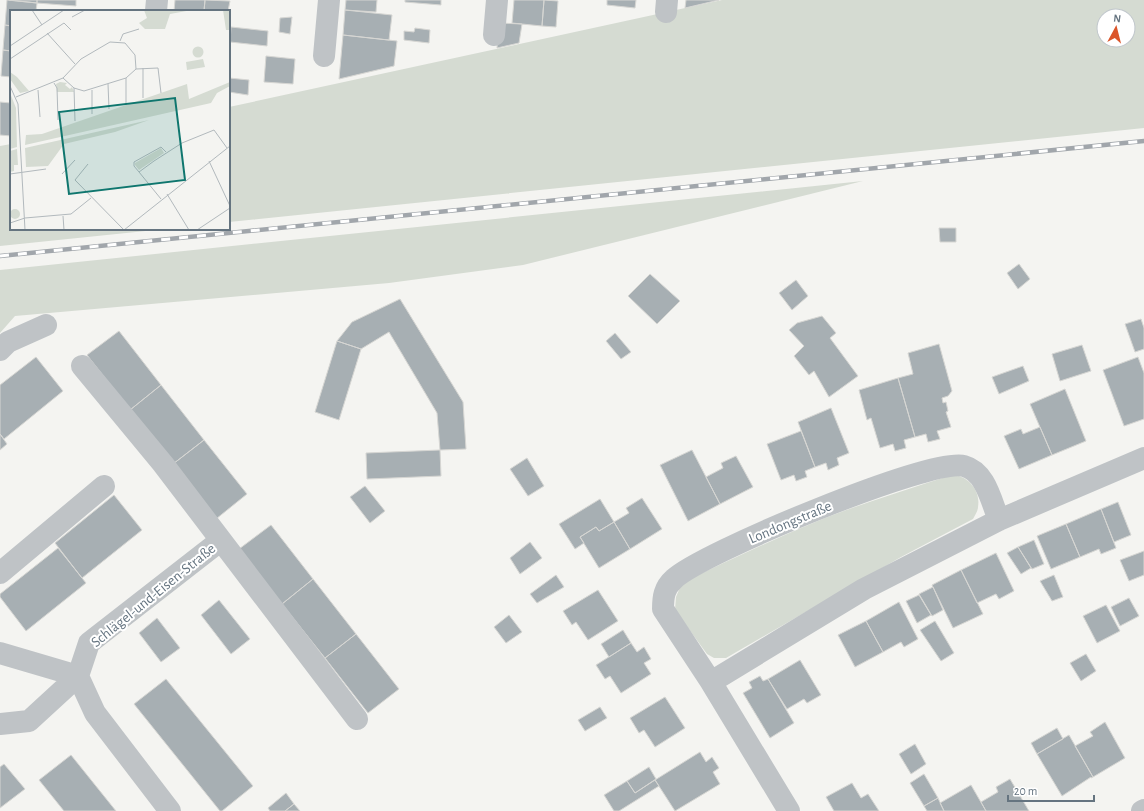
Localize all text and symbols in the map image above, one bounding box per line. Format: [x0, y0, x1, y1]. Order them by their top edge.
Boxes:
north arrow [1096, 8, 1136, 48]
inset map [10, 10, 230, 230]
text: N [1113, 13, 1122, 24]
street label: Londongstraße [747, 498, 834, 547]
street label: Schlägel-und-Eisen-Straße [88, 541, 218, 650]
scale bar [1008, 777, 1094, 803]
text: 20 m [1014, 785, 1037, 797]

